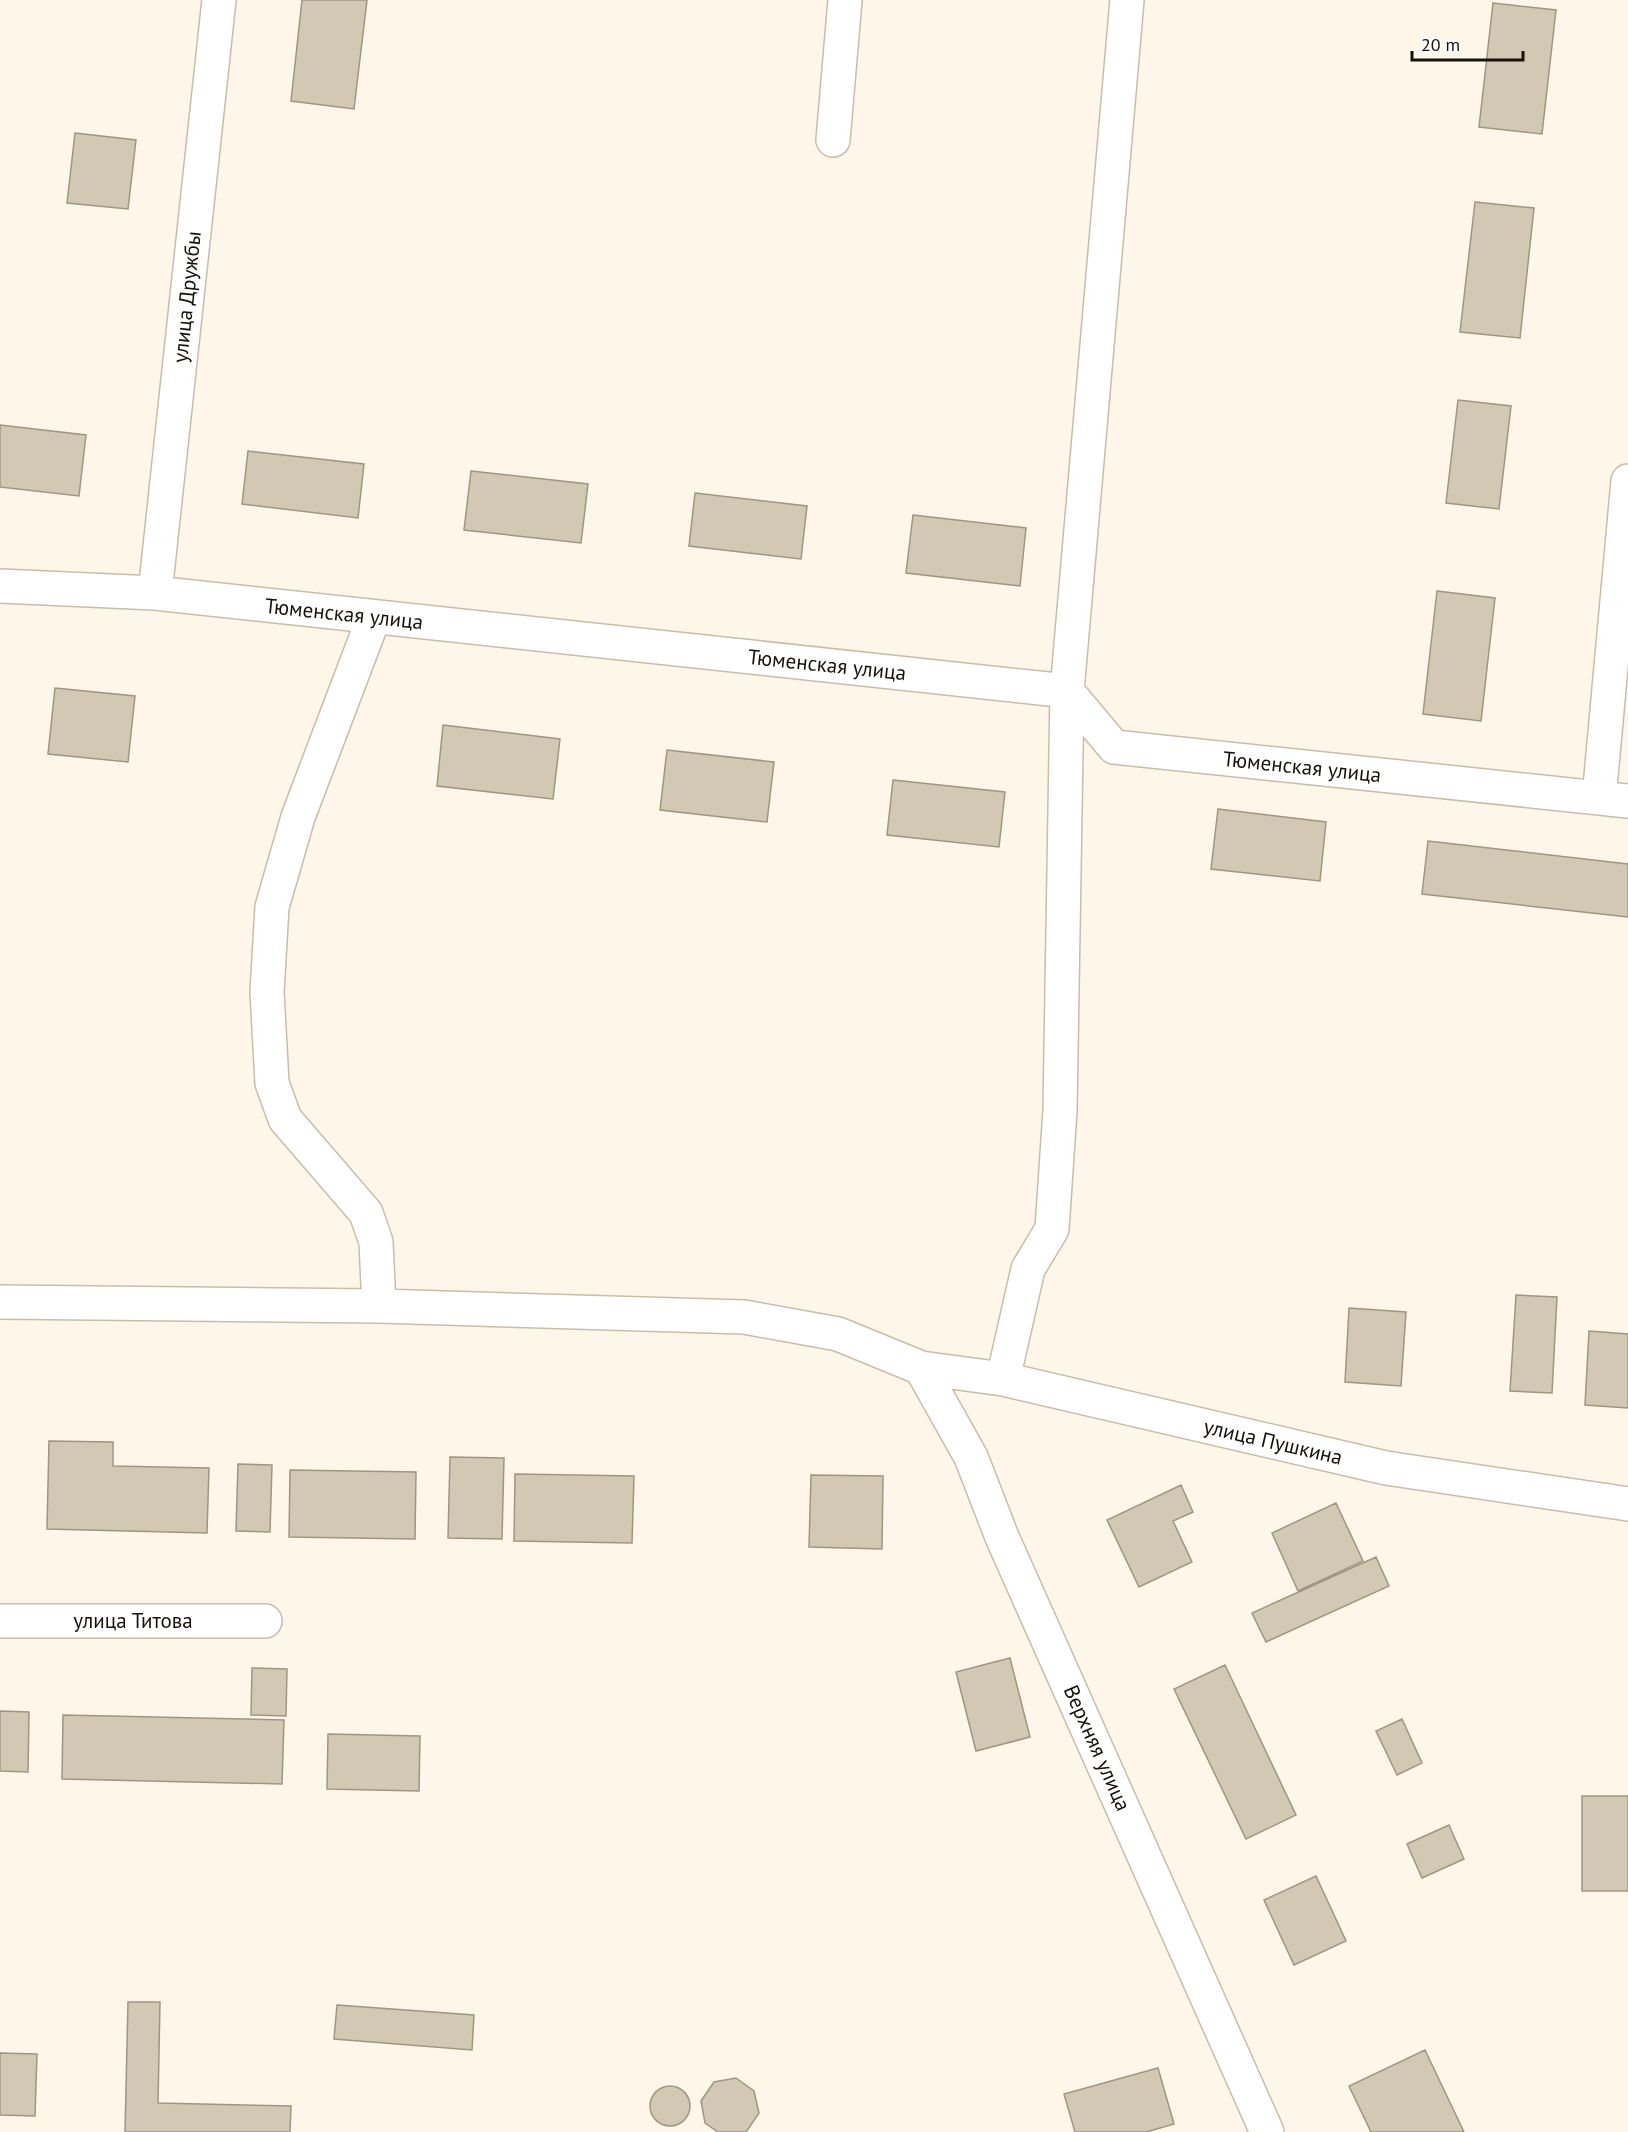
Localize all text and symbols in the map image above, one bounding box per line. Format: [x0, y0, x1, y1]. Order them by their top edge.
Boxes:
scale bar [1412, 24, 1523, 62]
text: 20 m [1421, 33, 1460, 56]
street label: улица Дружбы [166, 230, 207, 364]
street label: Тюменская улица [264, 592, 425, 635]
street label: Тюменская улица [747, 643, 908, 686]
street label: Тюменская улица [1222, 745, 1383, 788]
street label: улица Пушкина [1201, 1412, 1345, 1471]
street label: улица Титова [73, 1607, 193, 1634]
street label: Верхняя улица [1058, 1681, 1137, 1815]

